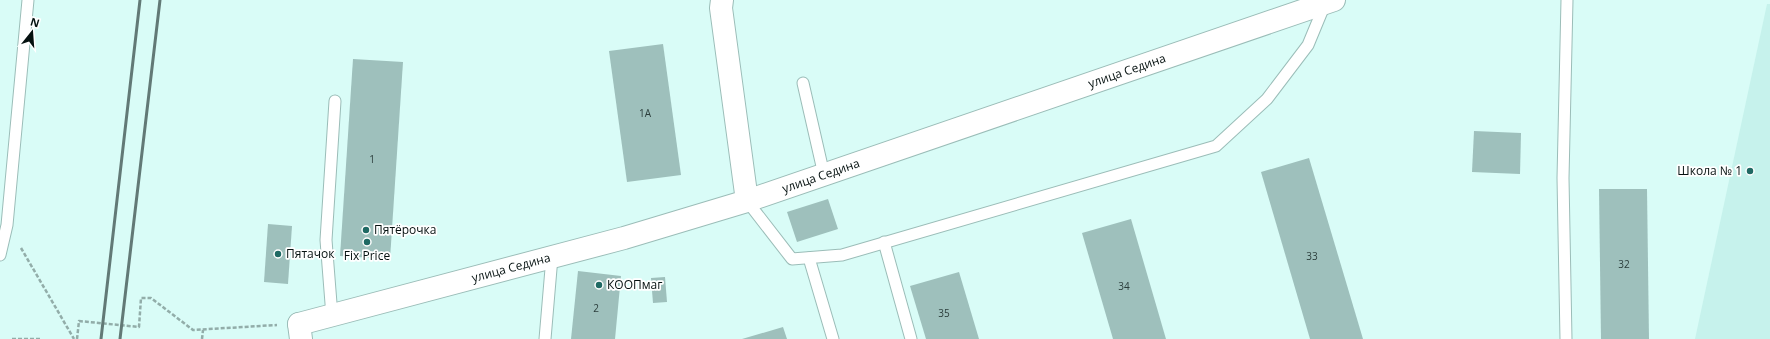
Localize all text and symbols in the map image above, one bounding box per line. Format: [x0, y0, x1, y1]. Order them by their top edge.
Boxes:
north arrow [12, 12, 52, 52]
text: N [29, 13, 42, 30]
street label: улица Седина [1086, 49, 1168, 92]
house number: 1А [639, 106, 652, 120]
house number: 1 [369, 152, 375, 166]
street label: улица Седина [780, 154, 862, 197]
place label: Школа № 1 [1677, 162, 1742, 179]
marker: Школа № 1 [1745, 166, 1755, 176]
place label: Пятёрочка [374, 221, 436, 238]
marker: Пятёрочка [361, 225, 371, 235]
marker: Fix Price [362, 237, 372, 247]
place label: Пятачок [286, 245, 335, 262]
place label: Fix Price [344, 247, 390, 264]
marker: Пятачок [273, 249, 283, 259]
street label: улица Седина [470, 249, 552, 286]
house number: 33 [1306, 249, 1318, 263]
house number: 32 [1618, 257, 1630, 271]
place label: КООПмаг [607, 276, 662, 293]
house number: 34 [1118, 279, 1130, 293]
marker: КООПмаг [594, 280, 604, 290]
house number: 2 [593, 301, 599, 315]
house number: 35 [938, 306, 950, 320]

